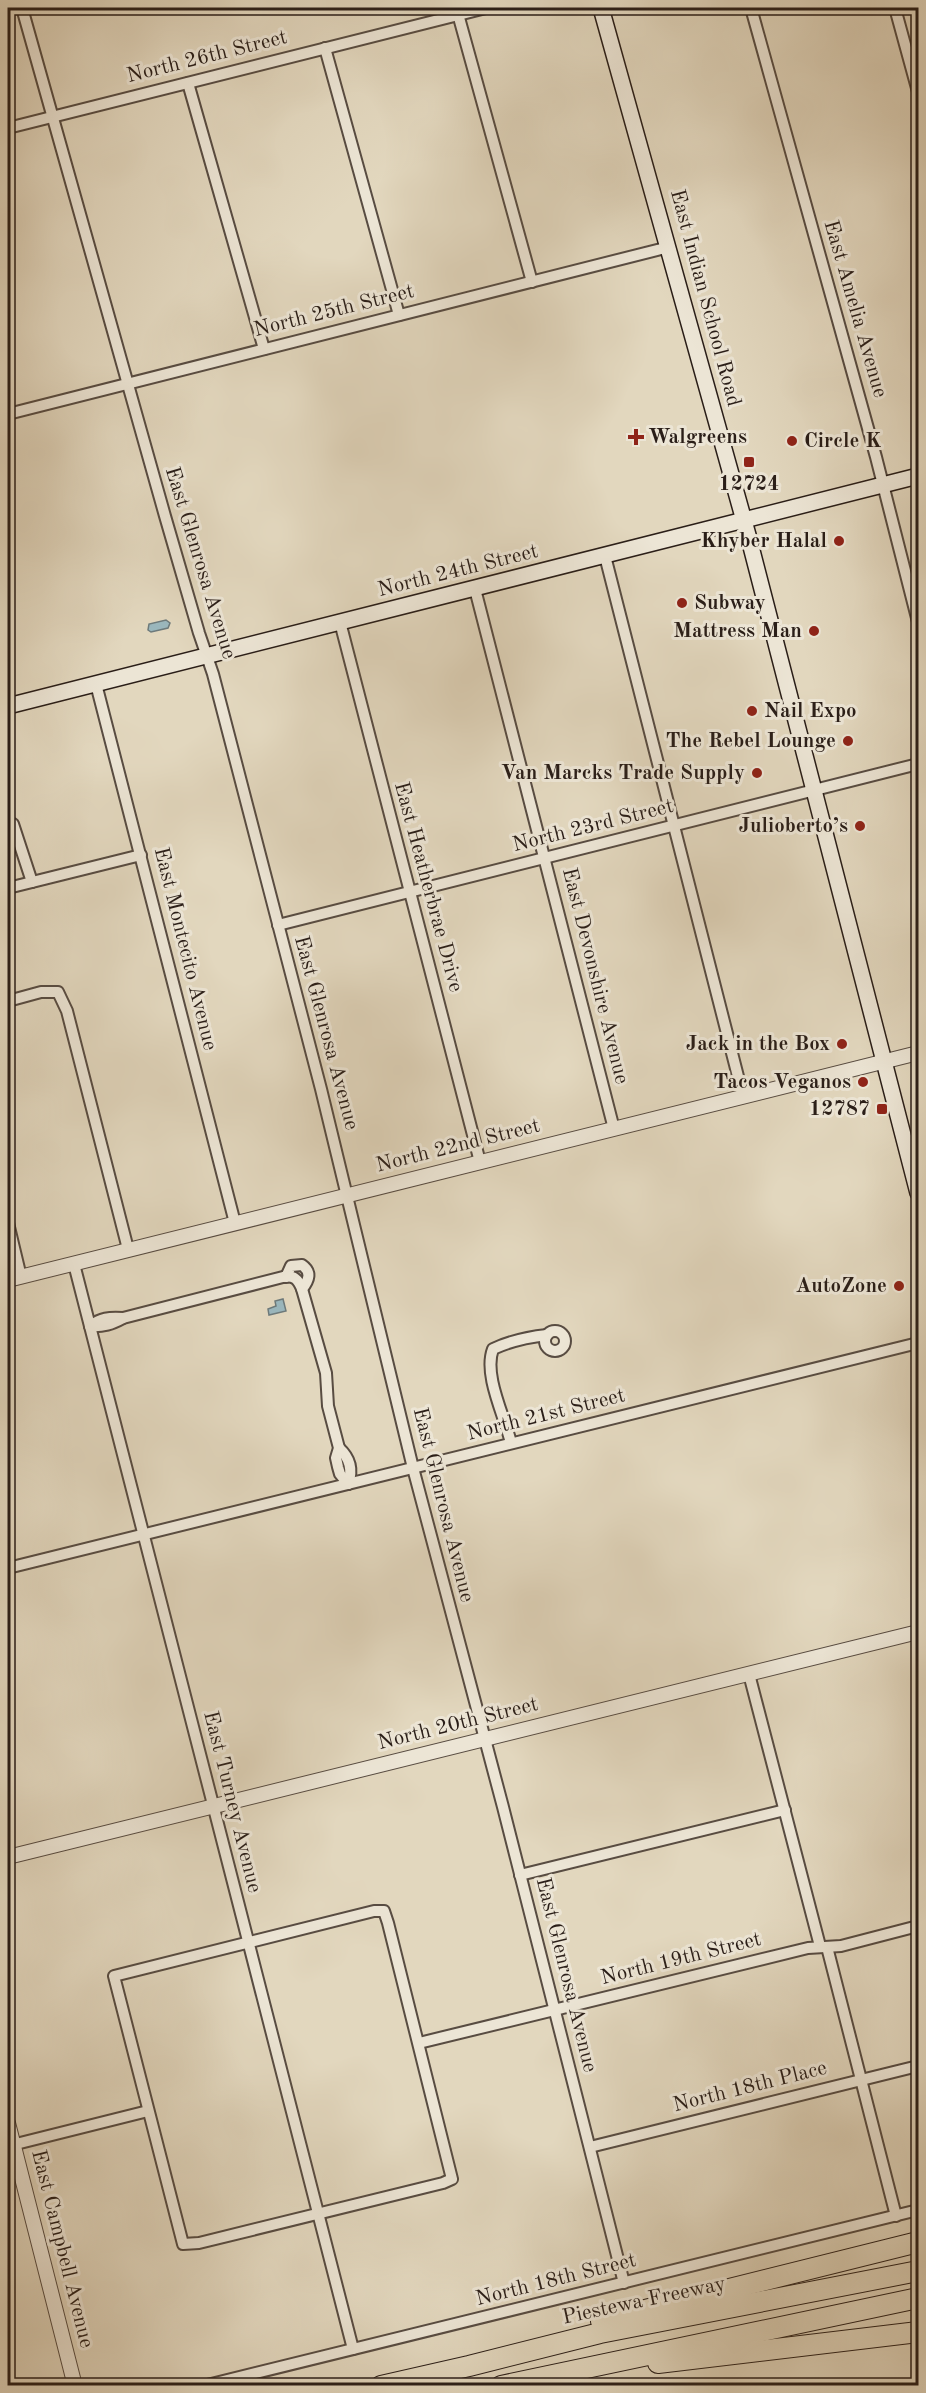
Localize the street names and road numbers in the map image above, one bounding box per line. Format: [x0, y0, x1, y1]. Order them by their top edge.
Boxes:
street label: North 26th Street [125, 27, 289, 87]
street label: East Indian School Road [666, 187, 744, 409]
street label: East Amelia Avenue [820, 218, 890, 400]
street label: North 25th Street [252, 281, 416, 341]
street label: East Glenrosa Avenue [161, 464, 239, 662]
street label: North 24th Street [376, 541, 540, 601]
street label: East Heatherbrae Drive [390, 780, 466, 994]
street label: North 23rd Street [510, 796, 676, 856]
street label: East Montecito Avenue [150, 845, 220, 1053]
street label: East Devonshire Avenue [558, 866, 632, 1086]
street label: East Glenrosa Avenue [290, 934, 362, 1132]
street label: North 22nd Street [374, 1115, 542, 1177]
street label: North 21st Street [465, 1385, 627, 1445]
street label: East Glenrosa Avenue [409, 1405, 477, 1605]
street label: North 20th Street [376, 1694, 540, 1754]
street label: East Turney Avenue [199, 1709, 265, 1895]
street label: East Glenrosa Avenue [532, 1875, 600, 2075]
street label: North 19th Street [599, 1929, 763, 1989]
street label: North 18th Place [671, 2058, 829, 2116]
street label: East Campbell Avenue [27, 2148, 97, 2350]
street label: North 18th Street [474, 2250, 638, 2310]
street label: Piestewa Freeway [560, 2273, 728, 2329]

